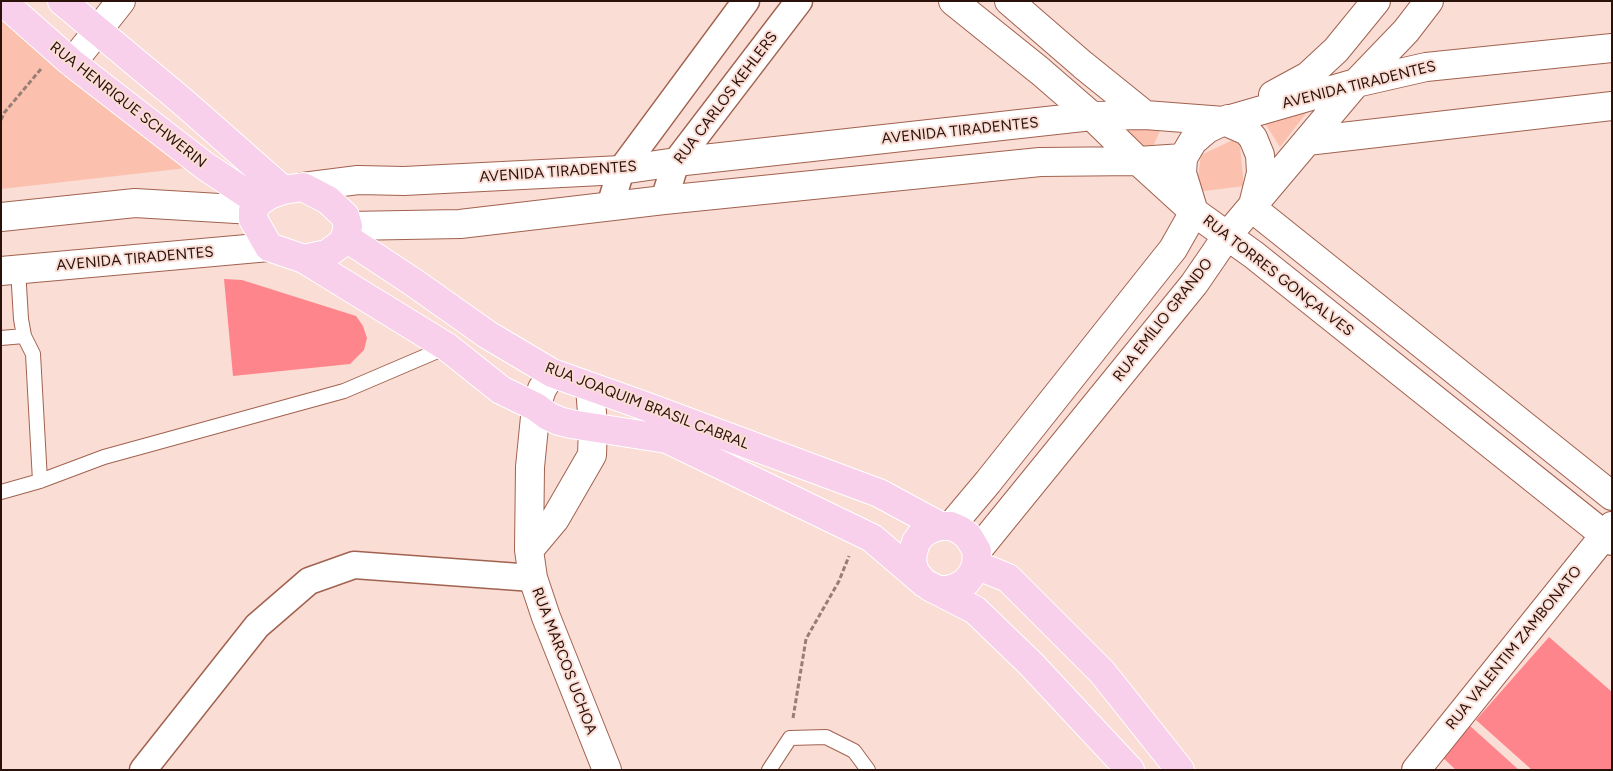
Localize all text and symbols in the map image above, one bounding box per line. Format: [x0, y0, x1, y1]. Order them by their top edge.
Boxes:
street label: RUA CARLOS KEHLERS [670, 28, 782, 168]
street label: RUA HENRIQUE SCHWERIN [46, 38, 210, 172]
street label: AVENIDA TIRADENTES [1280, 57, 1438, 113]
street label: AVENIDA TIRADENTES [881, 114, 1039, 148]
street label: AVENIDA TIRADENTES [479, 158, 637, 186]
street label: RUA TORRES GONÇALVES [1199, 212, 1357, 340]
street label: AVENIDA TIRADENTES [56, 243, 214, 275]
street label: RUA EMÍLIO GRANDO [1109, 255, 1217, 385]
street label: RUA JOAQUIM BRASIL CABRAL [542, 359, 752, 453]
street label: RUA VALENTIM ZAMBONATO [1442, 562, 1586, 734]
street label: RUA MARCOS UCHOA [528, 585, 600, 737]

